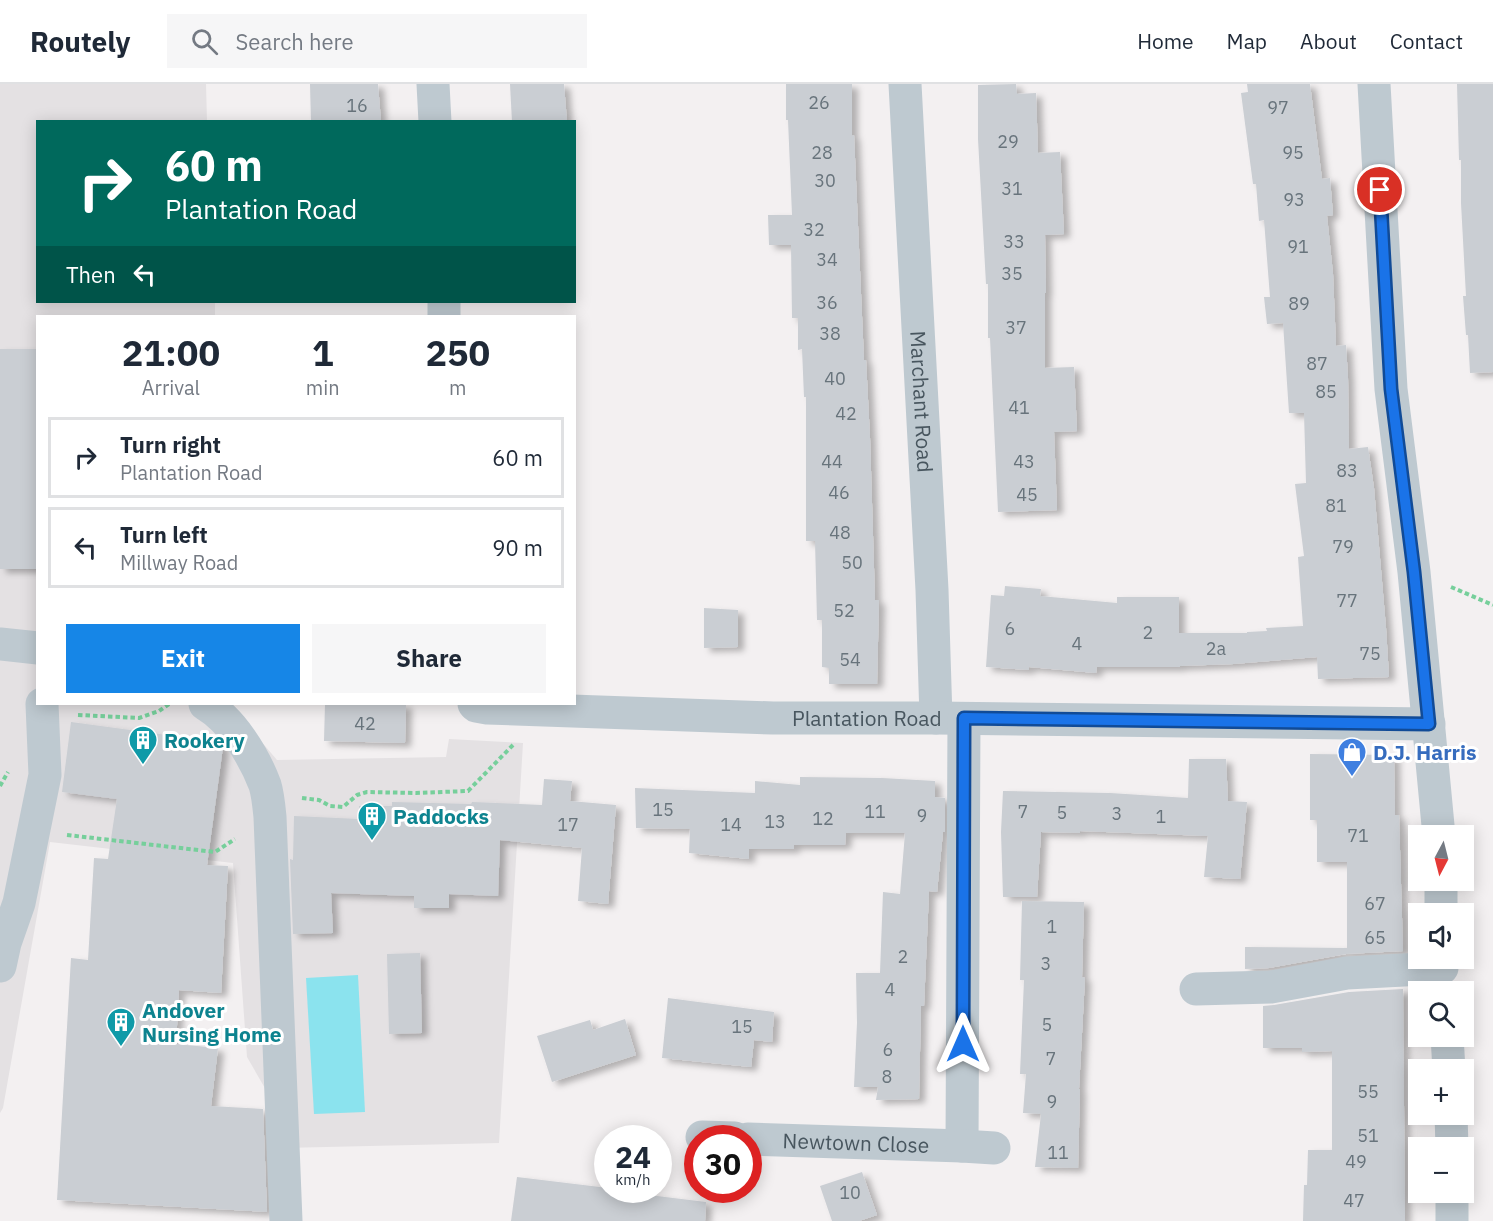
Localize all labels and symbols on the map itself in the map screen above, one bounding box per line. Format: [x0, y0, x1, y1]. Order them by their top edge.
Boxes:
house number: 26 [808, 91, 830, 114]
house number: 16 [346, 94, 368, 117]
house number: 97 [1267, 96, 1289, 119]
house number: 29 [997, 130, 1019, 153]
house number: 28 [811, 141, 833, 164]
house number: 95 [1282, 141, 1304, 164]
pin [1354, 164, 1405, 215]
house number: 30 [814, 169, 836, 192]
house number: 31 [1001, 177, 1023, 200]
house number: 93 [1283, 188, 1305, 211]
house number: 32 [803, 218, 825, 241]
house number: 33 [1003, 230, 1025, 253]
house number: 91 [1287, 235, 1309, 258]
house number: 34 [816, 248, 838, 271]
house number: 35 [1001, 262, 1023, 285]
house number: 36 [816, 291, 838, 314]
house number: 89 [1288, 292, 1310, 315]
house number: 37 [1005, 316, 1027, 339]
house number: 38 [819, 322, 841, 345]
street label: Marchant Road [904, 330, 940, 473]
house number: 87 [1306, 352, 1328, 375]
house number: 40 [824, 367, 846, 390]
house number: 85 [1315, 380, 1337, 403]
house number: 41 [1008, 396, 1030, 419]
house number: 42 [835, 402, 857, 425]
house number: 44 [821, 450, 843, 473]
house number: 43 [1013, 450, 1035, 473]
house number: 83 [1336, 459, 1358, 482]
house number: 46 [828, 481, 850, 504]
house number: 45 [1016, 483, 1038, 506]
house number: 81 [1325, 494, 1347, 517]
house number: 48 [829, 521, 851, 544]
house number: 79 [1332, 535, 1354, 558]
house number: 50 [841, 551, 863, 574]
house number: 77 [1336, 589, 1358, 612]
house number: 52 [833, 599, 855, 622]
house number: 6 [1005, 617, 1015, 640]
house number: 2 [1143, 621, 1153, 644]
house number: 4 [1072, 632, 1083, 655]
house number: 2a [1206, 637, 1227, 660]
house number: 75 [1359, 642, 1381, 665]
house number: 54 [839, 648, 861, 671]
street label: Plantation Road [792, 704, 942, 732]
house number: 42 [354, 712, 376, 735]
building icon: Rookery [127, 724, 159, 766]
place label: Rookery [164, 726, 246, 754]
shop icon: D.J. Harris [1336, 736, 1368, 778]
place label: D.J. Harris [1373, 738, 1477, 766]
house number: 15 [652, 798, 674, 821]
building icon: Paddocks [356, 800, 388, 842]
house number: 11 [864, 800, 886, 823]
house number: 7 [1018, 800, 1028, 823]
house number: 5 [1057, 801, 1067, 824]
place label: Paddocks [393, 802, 489, 830]
house number: 3 [1112, 802, 1122, 825]
house number: 9 [917, 804, 927, 827]
house number: 1 [1156, 805, 1166, 828]
house number: 12 [812, 807, 834, 830]
house number: 13 [764, 810, 786, 833]
house number: 17 [557, 813, 579, 836]
house number: 14 [720, 813, 742, 836]
house number: 71 [1347, 824, 1369, 847]
north arrow [1408, 825, 1474, 891]
house number: 67 [1364, 892, 1386, 915]
house number: 1 [1047, 915, 1057, 938]
house number: 65 [1364, 926, 1386, 949]
house number: 2 [898, 945, 908, 968]
house number: 3 [1041, 952, 1051, 975]
house number: 4 [885, 978, 896, 1001]
place label: Andover Nursing Home [142, 996, 282, 1048]
building icon: Andover Nursing Home [105, 1006, 137, 1048]
position arrow [931, 1012, 995, 1076]
house number: 5 [1042, 1013, 1052, 1036]
house number: 15 [731, 1015, 753, 1038]
house number: 6 [883, 1038, 893, 1061]
house number: 7 [1046, 1047, 1056, 1070]
house number: 8 [882, 1065, 892, 1088]
house number: 55 [1357, 1080, 1379, 1103]
house number: 9 [1047, 1090, 1057, 1113]
house number: 51 [1357, 1124, 1379, 1147]
speed limit sign: 30 [684, 1125, 762, 1203]
street label: Newtown Close [782, 1126, 930, 1159]
house number: 11 [1047, 1141, 1069, 1164]
house number: 49 [1345, 1150, 1367, 1173]
house number: 10 [839, 1181, 861, 1204]
house number: 47 [1343, 1189, 1365, 1212]

